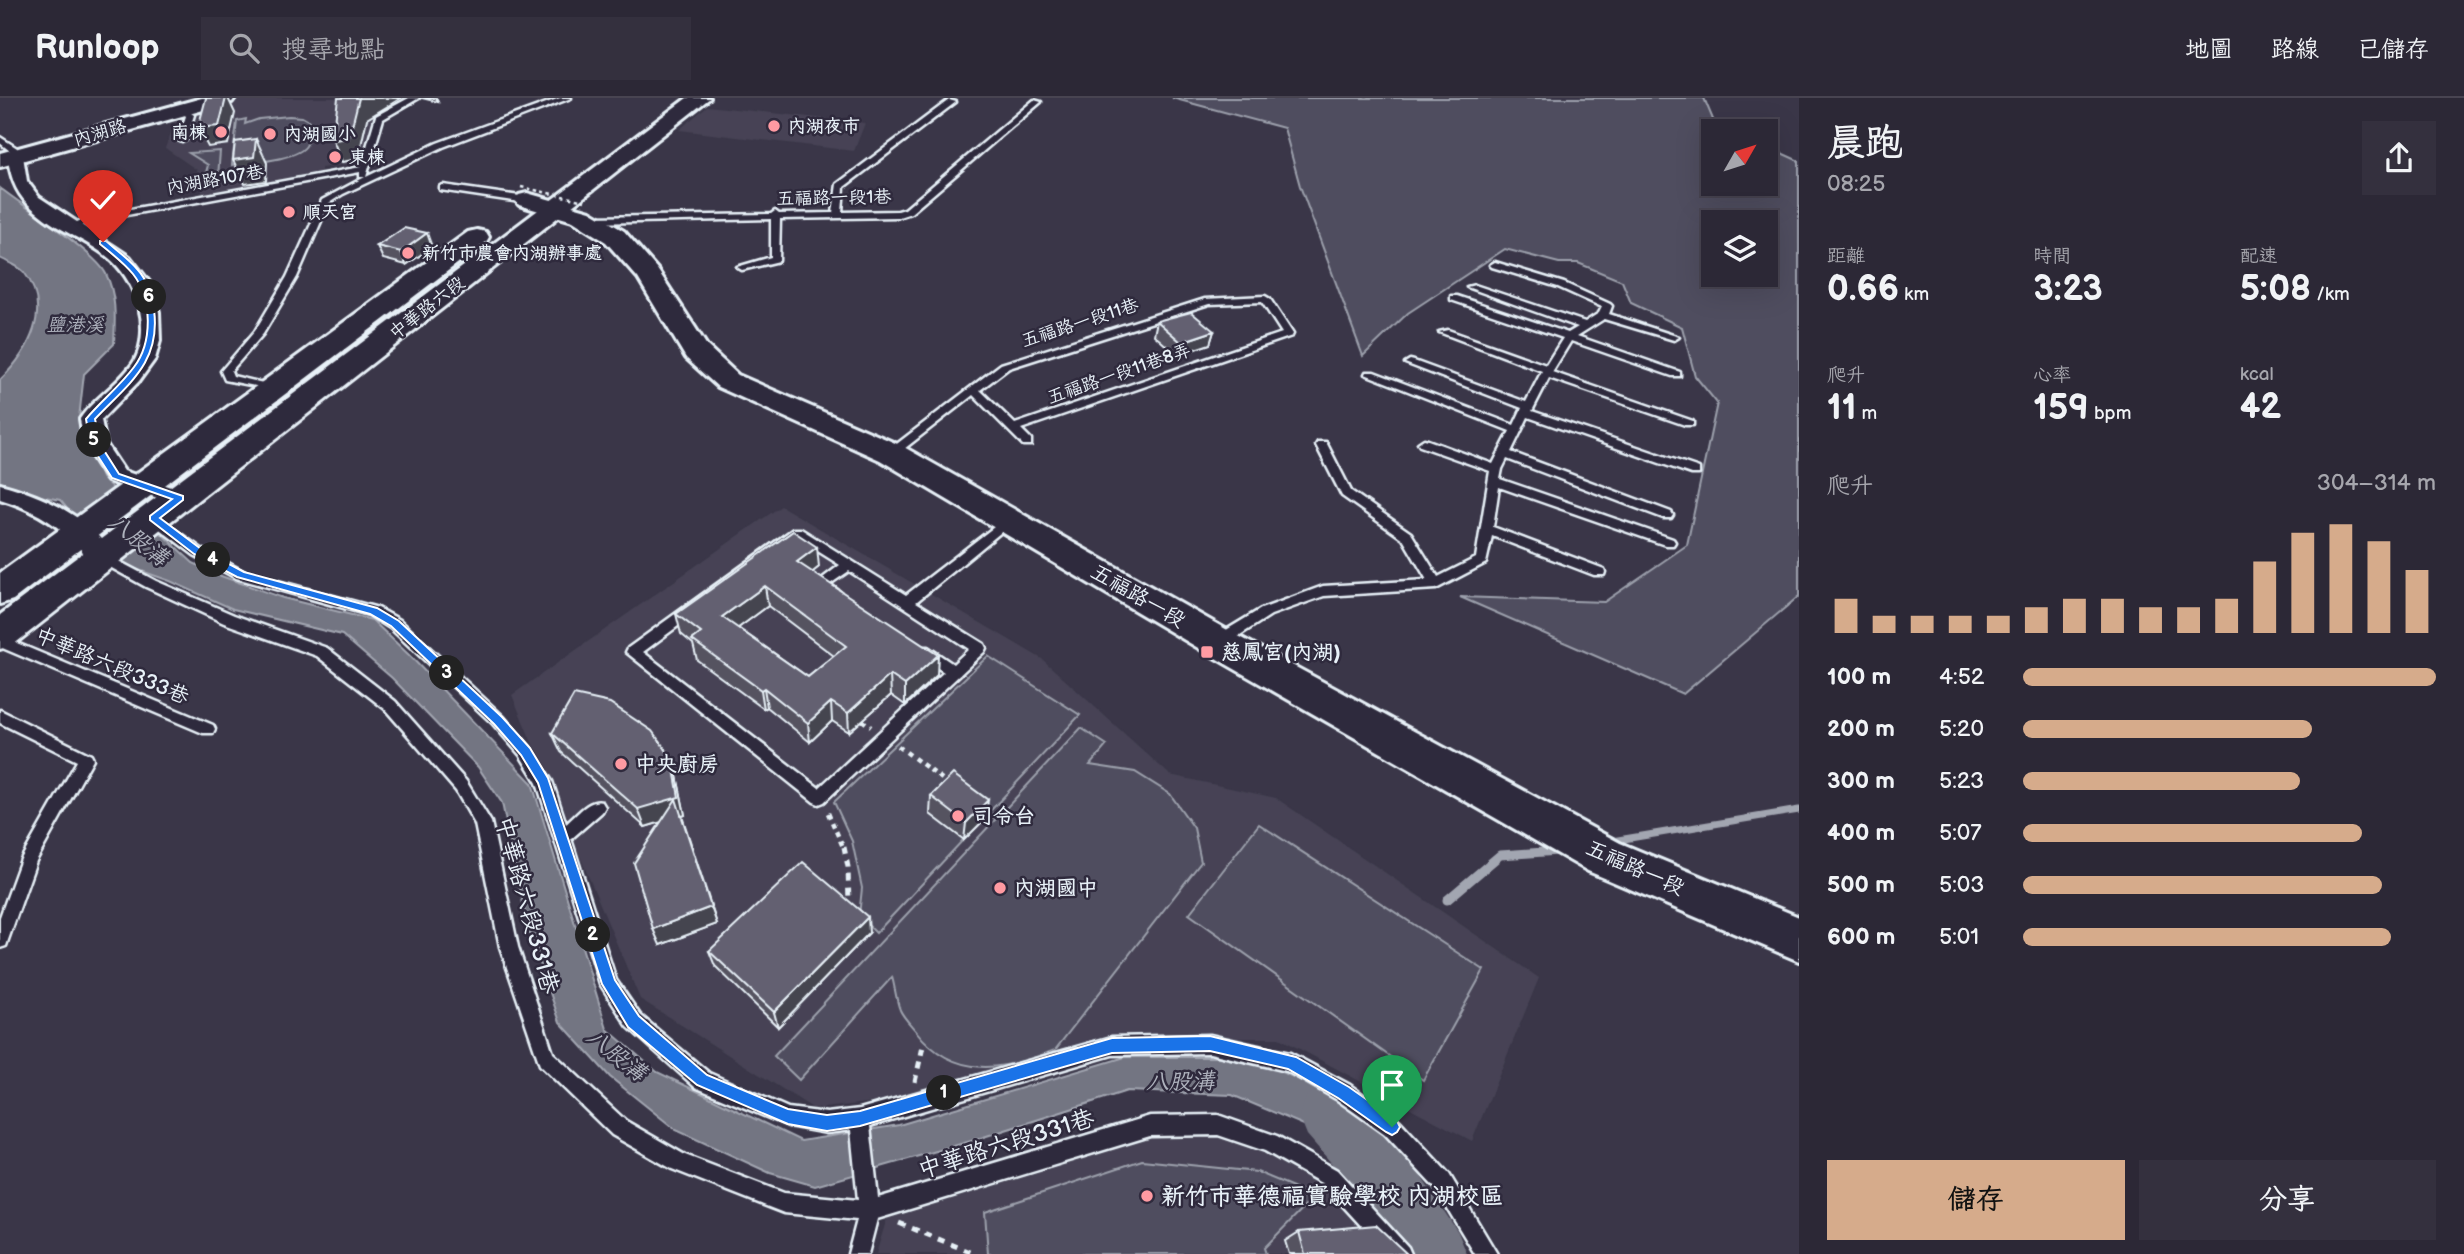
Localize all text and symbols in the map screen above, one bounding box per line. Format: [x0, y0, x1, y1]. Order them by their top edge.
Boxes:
search box [201, 17, 691, 80]
text: Runloop [35, 28, 159, 68]
icon: search [225, 29, 263, 67]
text: 搜尋地點 [281, 35, 385, 66]
text: 地圖 [2185, 35, 2233, 64]
text: 路線 [2271, 35, 2319, 64]
text: 已儲存 [2357, 35, 2429, 64]
street label: 內湖路 [71, 115, 129, 151]
place label: 內湖夜市 [788, 116, 860, 137]
marker: 內湖夜市 [766, 118, 782, 134]
north arrow [1701, 119, 1778, 196]
map controls [1701, 119, 1778, 287]
text: 晨跑 [1827, 121, 1903, 166]
button: share [2362, 121, 2436, 195]
place label: 南棟 [171, 122, 208, 143]
marker: 南棟 [213, 124, 229, 140]
place label: 內湖國小 [284, 124, 356, 145]
marker: 內湖國小 [262, 126, 278, 142]
place label: 東棟 [349, 147, 386, 168]
marker: 東棟 [327, 149, 343, 165]
street label: 內湖路107巷 [165, 161, 265, 199]
pin [73, 170, 133, 242]
text: 08:25 [1827, 170, 1885, 198]
icon: check [84, 181, 122, 219]
street label: 五福路一段1巷 [776, 186, 892, 210]
place label: 順天宮 [303, 202, 357, 223]
marker: 順天宮 [281, 204, 297, 220]
button: layers [1701, 210, 1778, 287]
place label: 新竹市農會內湖辦事處 [422, 243, 602, 264]
marker: 新竹市農會內湖辦事處 [400, 245, 416, 261]
text: 距離 [1827, 245, 1865, 268]
text: 時間 [2033, 245, 2071, 268]
text: 配速 [2240, 245, 2278, 268]
text: 0.66 [1827, 268, 1899, 311]
text: 3:23 [2033, 268, 2103, 311]
text: 5:08 [2240, 268, 2311, 311]
street label: 中華路六段 [385, 272, 469, 344]
pin: 6 [132, 280, 166, 314]
text: km [1899, 283, 1929, 306]
text: /km [2311, 283, 2350, 306]
text: 6 [143, 285, 154, 308]
street label: 五福路一段11巷 [1019, 294, 1141, 352]
water label: 鹽港溪 [46, 314, 104, 337]
street label: 五福路一段11巷8弄 [1044, 340, 1194, 408]
text: kcal [2240, 363, 2274, 386]
text: 爬升 [1827, 364, 1865, 387]
text: 心率 [2033, 364, 2071, 387]
text: 42 [2240, 386, 2281, 429]
text: 11 [1827, 387, 1856, 430]
text: 159 [2033, 387, 2089, 430]
text: m [1856, 402, 1877, 425]
text: bpm [2089, 402, 2131, 425]
pin: 5 [76, 422, 112, 458]
text: 5 [88, 428, 99, 451]
text: 304–314 m [2317, 469, 2436, 497]
text: 爬升 [1827, 472, 1873, 500]
water label: 八股溝 [102, 508, 175, 574]
pin: 4 [196, 542, 230, 578]
text: 4 [207, 548, 218, 571]
street label: 五福路一段 [1086, 559, 1190, 633]
street label: 中華路六段333巷 [31, 622, 193, 710]
place label: 慈鳳宮(內湖) [1221, 640, 1341, 665]
marker: 慈鳳宮(內湖) [1199, 644, 1215, 660]
pin: 3 [430, 656, 464, 690]
text: 3 [441, 661, 452, 684]
text: 100 m [1827, 663, 1891, 691]
text: 4:52 [1939, 663, 1984, 691]
text: 200 m [1827, 715, 1895, 743]
text: 5:20 [1939, 715, 1984, 743]
place label: 中央廚房 [635, 752, 719, 777]
marker: 中央廚房 [613, 756, 629, 772]
text: 300 m [1827, 767, 1895, 795]
text: 5:23 [1939, 767, 1984, 795]
place label: 司令台 [972, 804, 1035, 829]
marker: 司令台 [950, 808, 966, 824]
street label: 中華路六段331巷 [489, 813, 565, 997]
text: 400 m [1827, 819, 1895, 847]
text: 5:07 [1939, 819, 1982, 847]
street label: 五福路一段 [1582, 835, 1688, 901]
text: 500 m [1827, 871, 1895, 899]
text: 5:03 [1939, 871, 1985, 899]
place label: 內湖國中 [1014, 876, 1098, 901]
marker: 內湖國中 [992, 880, 1008, 896]
pin: 2 [576, 918, 610, 952]
text: 2 [587, 923, 598, 946]
text: 600 m [1827, 923, 1895, 951]
text: 5:01 [1939, 923, 1979, 951]
water label: 八股溝 [580, 1023, 653, 1089]
pin [1362, 1055, 1422, 1127]
icon: arrive [1373, 1066, 1411, 1104]
water label: 八股溝 [1145, 1067, 1217, 1097]
pin: 1 [926, 1076, 962, 1110]
text: 1 [940, 1081, 948, 1104]
street label: 中華路六段331巷 [914, 1103, 1098, 1185]
button: 儲存 [1827, 1160, 2125, 1240]
button: 分享 [2139, 1160, 2436, 1240]
place label: 新竹市華德福實驗學校 内湖校區 [1161, 1182, 1503, 1211]
marker: 新竹市華德福實驗學校 内湖校區 [1139, 1188, 1155, 1204]

